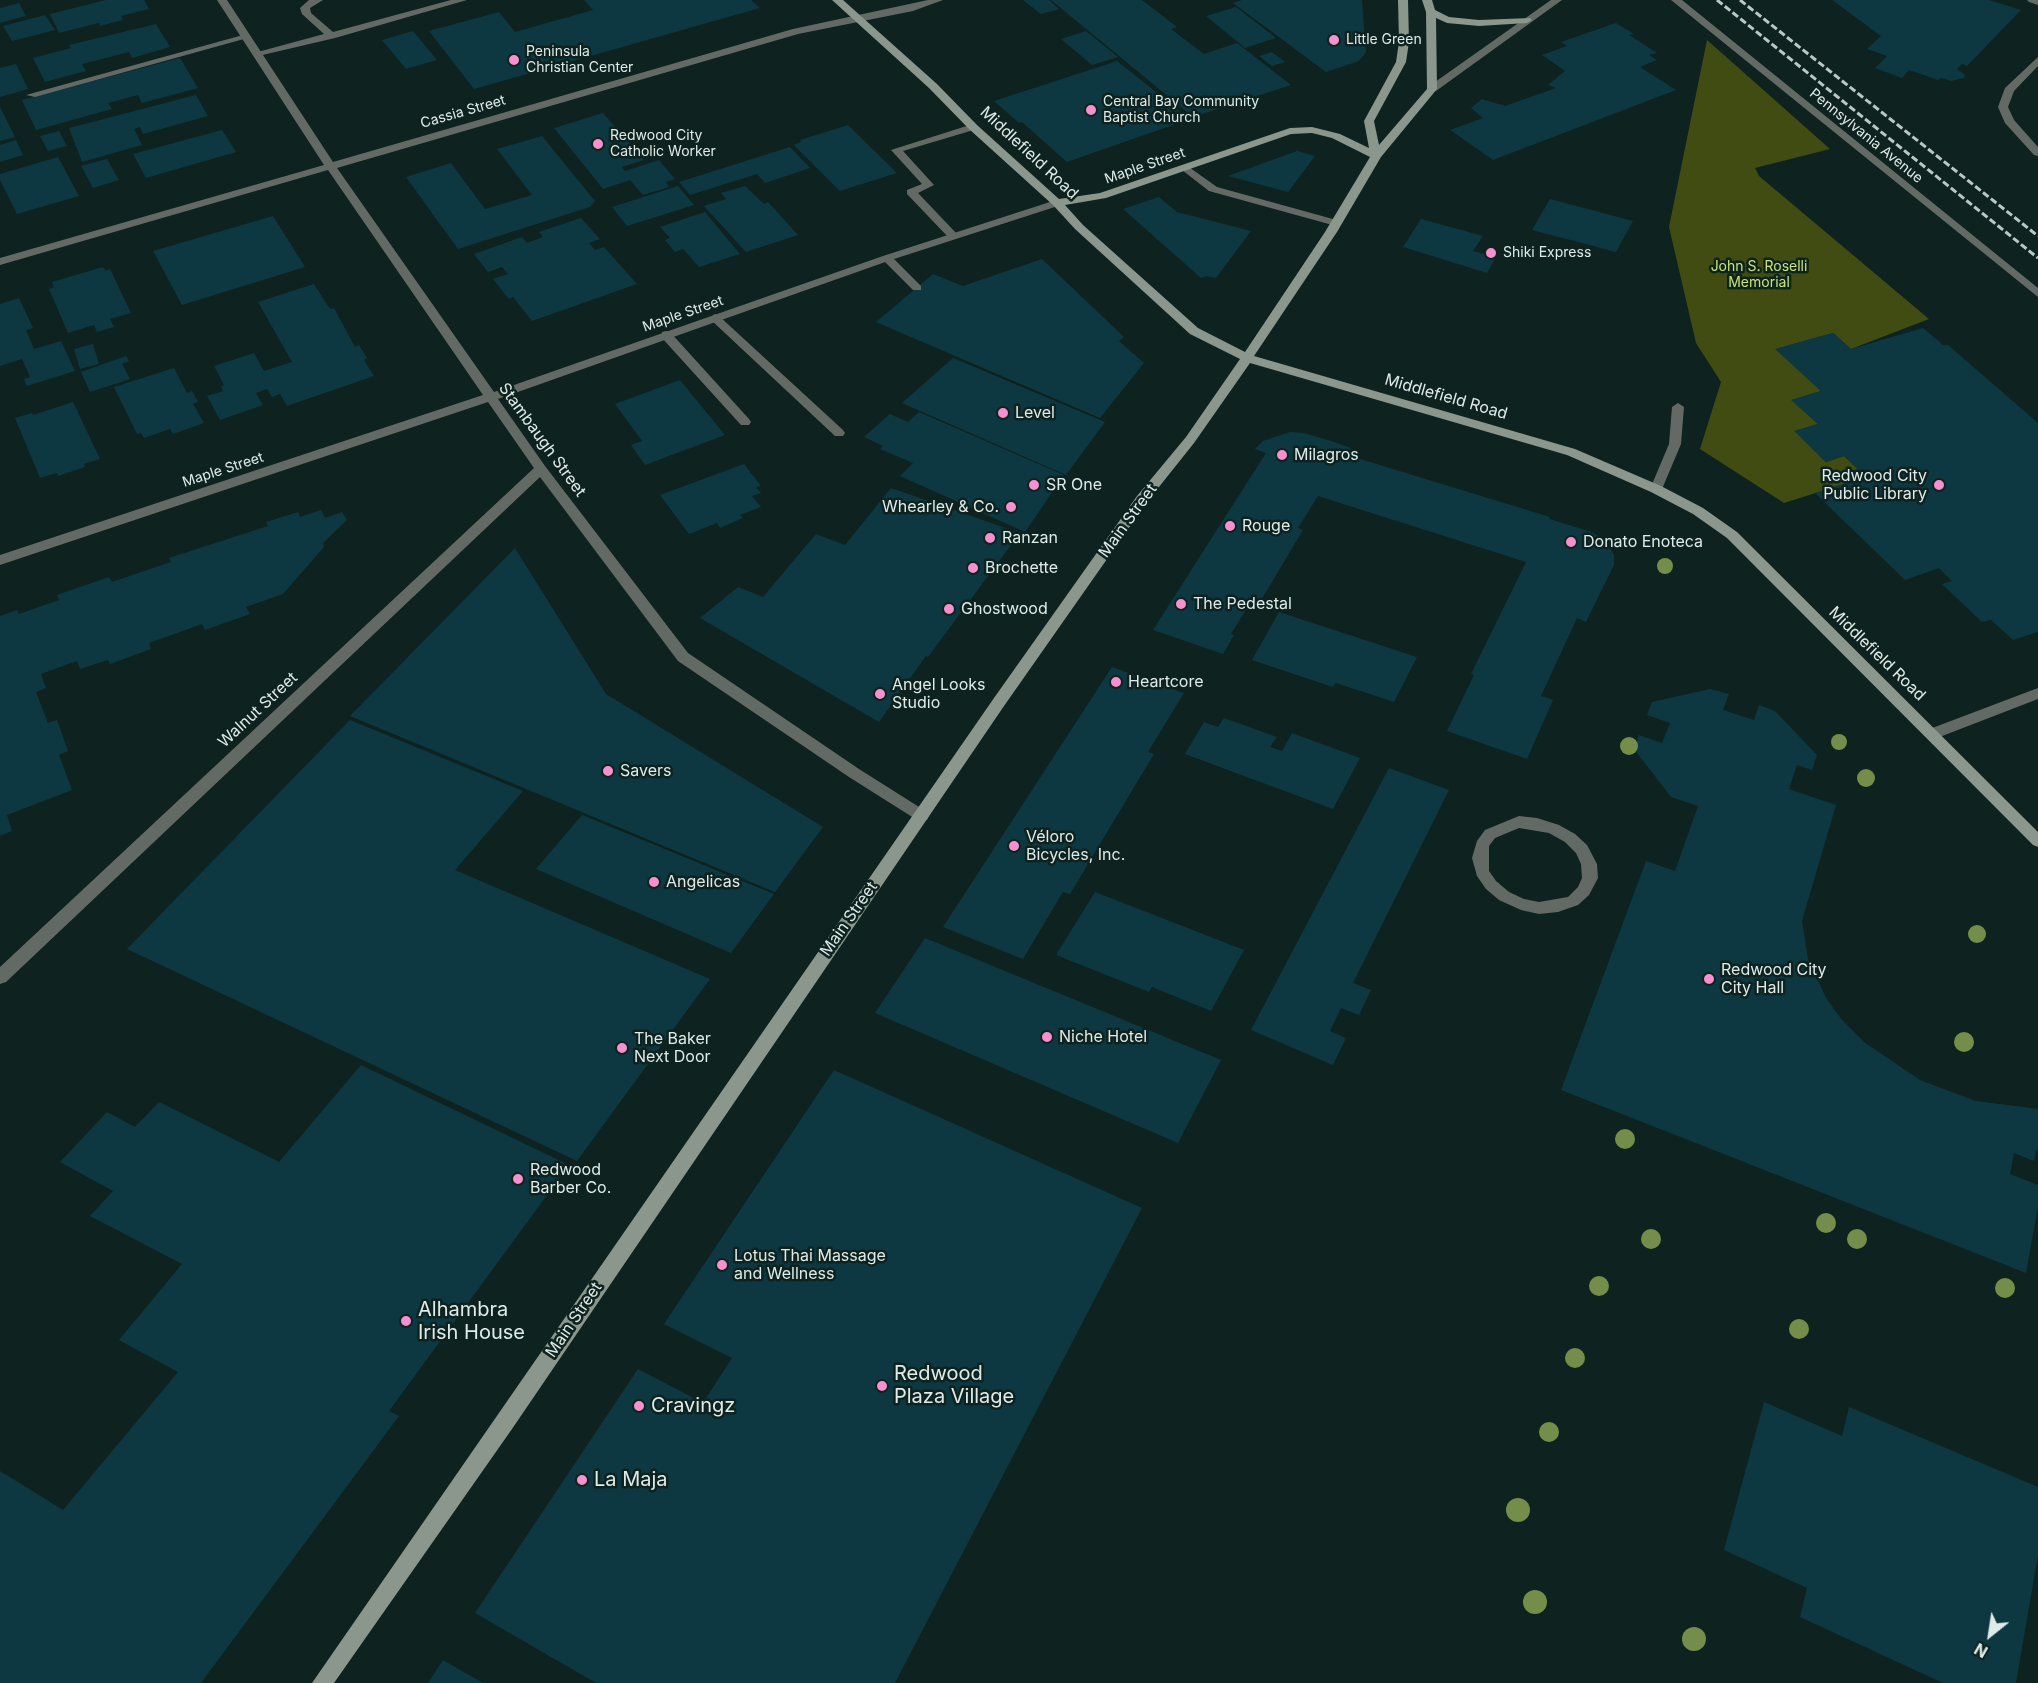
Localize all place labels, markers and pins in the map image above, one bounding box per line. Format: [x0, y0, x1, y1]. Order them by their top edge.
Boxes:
place label: Little Green [1346, 32, 1422, 48]
marker: Little Green [1327, 33, 1341, 47]
place label: Peninsula Christian Center [526, 44, 633, 76]
marker: Peninsula Christian Center [507, 53, 521, 67]
place label: Central Bay Community Baptist Church [1103, 94, 1259, 126]
marker: Central Bay Community Baptist Church [1084, 103, 1098, 117]
place label: Redwood City Catholic Worker [610, 128, 716, 160]
marker: Redwood City Catholic Worker [591, 137, 605, 151]
place label: Shiki Express [1503, 245, 1591, 261]
marker: Shiki Express [1484, 246, 1498, 260]
place label: Level [1015, 403, 1055, 423]
marker: Level [996, 406, 1010, 420]
place label: Milagros [1294, 445, 1359, 465]
marker: Milagros [1275, 448, 1289, 462]
place label: Redwood City Public Library [1821, 466, 1927, 504]
place label: SR One [1046, 475, 1102, 495]
marker: SR One [1027, 478, 1041, 492]
marker: Redwood City Public Library [1932, 478, 1946, 492]
place label: Whearley & Co. [882, 497, 999, 517]
marker: Whearley & Co. [1004, 500, 1018, 514]
place label: Rouge [1242, 516, 1290, 536]
marker: Rouge [1223, 519, 1237, 533]
place label: Ranzan [1002, 528, 1058, 548]
marker: Ranzan [983, 531, 997, 545]
place label: Donato Enoteca [1583, 532, 1703, 552]
marker: Donato Enoteca [1564, 535, 1578, 549]
place label: Brochette [985, 558, 1058, 578]
marker: Brochette [966, 561, 980, 575]
place label: The Pedestal [1193, 594, 1292, 614]
marker: The Pedestal [1174, 597, 1188, 611]
place label: Ghostwood [961, 599, 1048, 619]
marker: Ghostwood [942, 602, 956, 616]
place label: Heartcore [1128, 672, 1204, 692]
place label: Angel Looks Studio [892, 675, 985, 713]
marker: Heartcore [1109, 675, 1123, 689]
marker: Angel Looks Studio [873, 687, 887, 701]
place label: Savers [620, 761, 671, 781]
marker: Savers [601, 764, 615, 778]
place label: Véloro Bicycles, Inc. [1026, 827, 1125, 865]
marker: Véloro Bicycles, Inc. [1007, 839, 1021, 853]
place label: Angelicas [666, 872, 740, 892]
marker: Angelicas [647, 875, 661, 889]
place label: Redwood City City Hall [1721, 960, 1827, 998]
marker: Redwood City City Hall [1702, 972, 1716, 986]
place label: Niche Hotel [1059, 1027, 1147, 1047]
place label: The Baker Next Door [634, 1029, 711, 1067]
marker: Niche Hotel [1040, 1030, 1054, 1044]
marker: The Baker Next Door [615, 1041, 629, 1055]
place label: Redwood Barber Co. [530, 1160, 611, 1198]
marker: Redwood Barber Co. [511, 1172, 525, 1186]
place label: Lotus Thai Massage and Wellness [734, 1246, 886, 1284]
marker: Lotus Thai Massage and Wellness [715, 1258, 729, 1272]
place label: Alhambra Irish House [418, 1298, 525, 1345]
marker: Alhambra Irish House [399, 1314, 413, 1328]
place label: Redwood Plaza Village [894, 1362, 1014, 1409]
marker: Redwood Plaza Village [875, 1379, 889, 1393]
place label: Cravingz [651, 1394, 735, 1418]
marker: Cravingz [632, 1399, 646, 1413]
place label: La Maja [594, 1468, 668, 1492]
marker: La Maja [575, 1473, 589, 1487]

